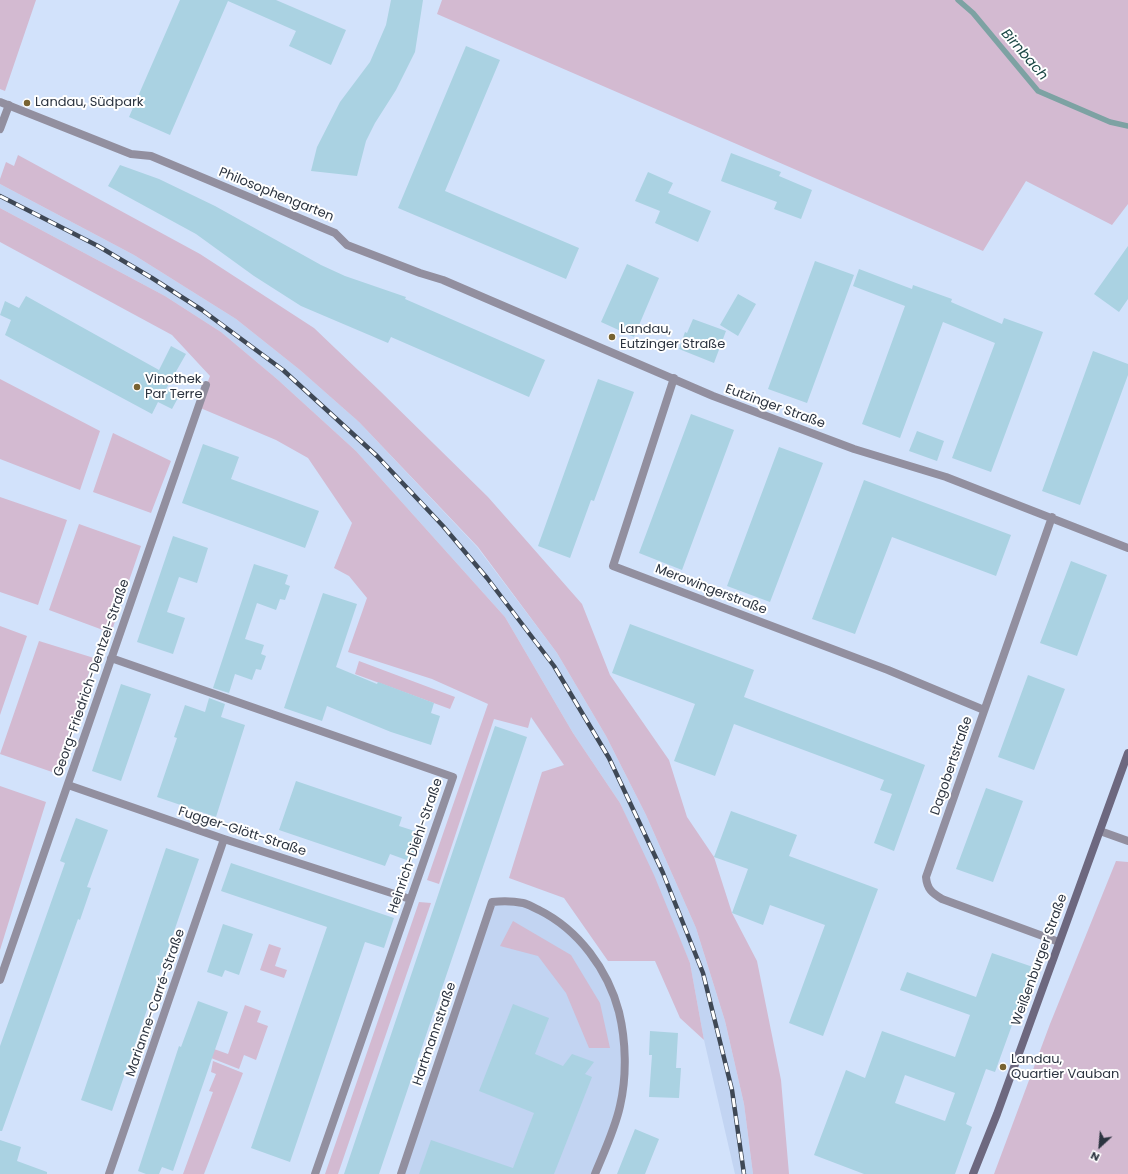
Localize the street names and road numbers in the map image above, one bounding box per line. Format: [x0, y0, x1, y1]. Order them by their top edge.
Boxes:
street label: Philosophengarten [216, 165, 336, 225]
street label: Eutzinger Straße [723, 382, 827, 432]
street label: Merowingerstraße [653, 562, 769, 618]
street label: Georg-Friedrich-Dentzel-Straße [51, 577, 133, 779]
street label: Dagobertstraße [928, 714, 976, 818]
street label: Heinrich-Diehl-Straße [386, 776, 446, 916]
street label: Fugger-Glött-Straße [176, 804, 308, 860]
street label: Weißenburger Straße [1009, 892, 1071, 1028]
street label: Marianne-Carré-Straße [123, 927, 189, 1079]
street label: Hartmannstraße [410, 980, 460, 1088]

